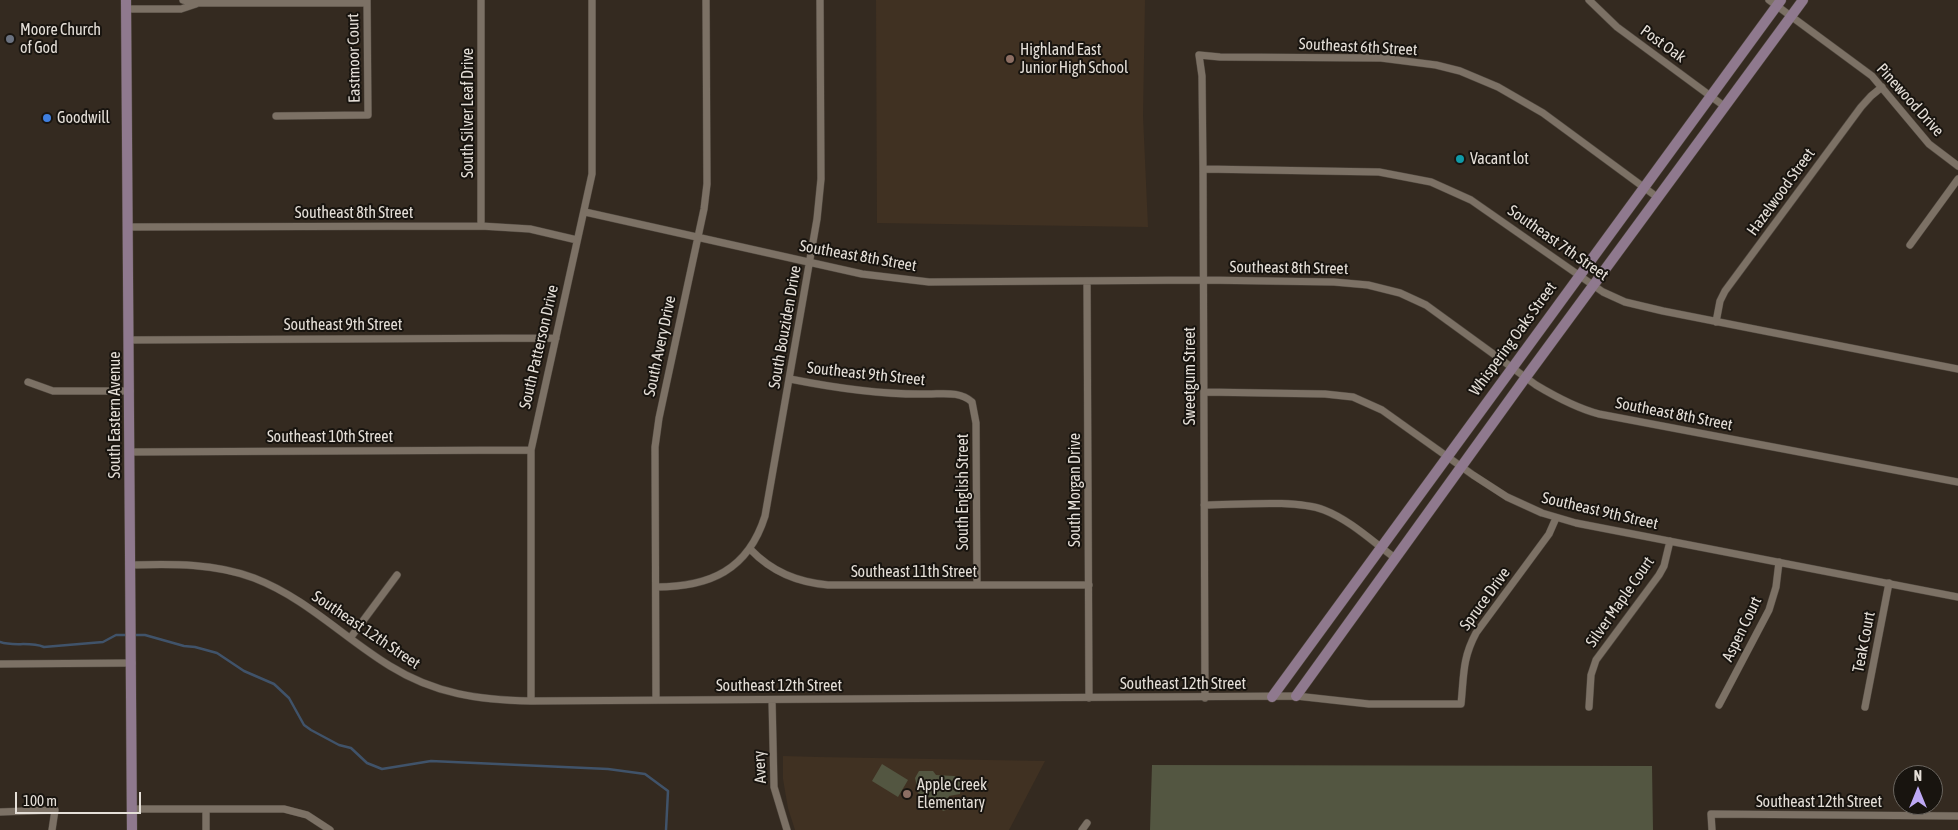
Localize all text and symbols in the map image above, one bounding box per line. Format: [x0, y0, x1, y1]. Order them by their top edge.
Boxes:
street label: Eastmoor Court [344, 13, 364, 103]
place label: Moore Church of God [20, 20, 101, 58]
street label: Post Oak [1637, 21, 1689, 67]
marker: Moore Church of God [4, 33, 16, 45]
street label: Southeast 6th Street [1298, 34, 1418, 60]
place label: Highland East Junior High School [1020, 40, 1128, 78]
street label: South Silver Leaf Drive [458, 48, 478, 178]
marker: Highland East Junior High School [1004, 53, 1016, 65]
street label: Pinewood Drive [1872, 60, 1948, 140]
place label: Goodwill [57, 108, 110, 128]
marker: Goodwill [41, 112, 53, 124]
street label: Hazelwood Street [1743, 145, 1819, 239]
place label: Vacant lot [1470, 149, 1529, 169]
marker: Vacant lot [1454, 153, 1466, 165]
street label: Southeast 7th Street [1504, 201, 1612, 285]
street label: Southeast 8th Street [295, 203, 413, 223]
street label: Southeast 8th Street [798, 236, 918, 276]
street label: Southeast 8th Street [1230, 257, 1348, 279]
street label: South Bouziden Drive [765, 264, 805, 390]
street label: Whispering Oaks Street [1465, 279, 1561, 399]
street label: South Patterson Drive [515, 283, 563, 411]
street label: South Avery Drive [640, 294, 680, 398]
street label: Southeast 9th Street [284, 315, 402, 335]
street label: Sweetgum Street [1180, 327, 1200, 425]
street label: South Eastern Avenue [105, 351, 125, 479]
street label: Southeast 9th Street [806, 358, 926, 390]
street label: Southeast 8th Street [1614, 393, 1734, 435]
street label: Southeast 10th Street [267, 427, 393, 447]
street label: South Morgan Drive [1065, 433, 1085, 547]
street label: South English Street [953, 434, 973, 550]
street label: Southeast 9th Street [1540, 488, 1660, 534]
street label: Silver Maple Court [1582, 553, 1658, 651]
street label: Southeast 11th Street [851, 562, 977, 582]
street label: Spruce Drive [1456, 564, 1514, 634]
street label: Southeast 12th Street [308, 587, 424, 673]
street label: Aspen Court [1718, 593, 1766, 665]
street label: Teak Court [1849, 610, 1879, 674]
street label: Southeast 12th Street [1120, 674, 1246, 694]
street label: Southeast 12th Street [716, 676, 842, 696]
street label: Avery [750, 750, 770, 784]
north arrow [1893, 765, 1943, 815]
text: N [1914, 768, 1922, 784]
place label: Apple Creek Elementary [917, 775, 987, 813]
scale bar [18, 782, 144, 814]
marker: Apple Creek Elementary [901, 788, 913, 800]
text: 100 m [23, 792, 57, 809]
street label: Southeast 12th Street [1756, 792, 1882, 812]

